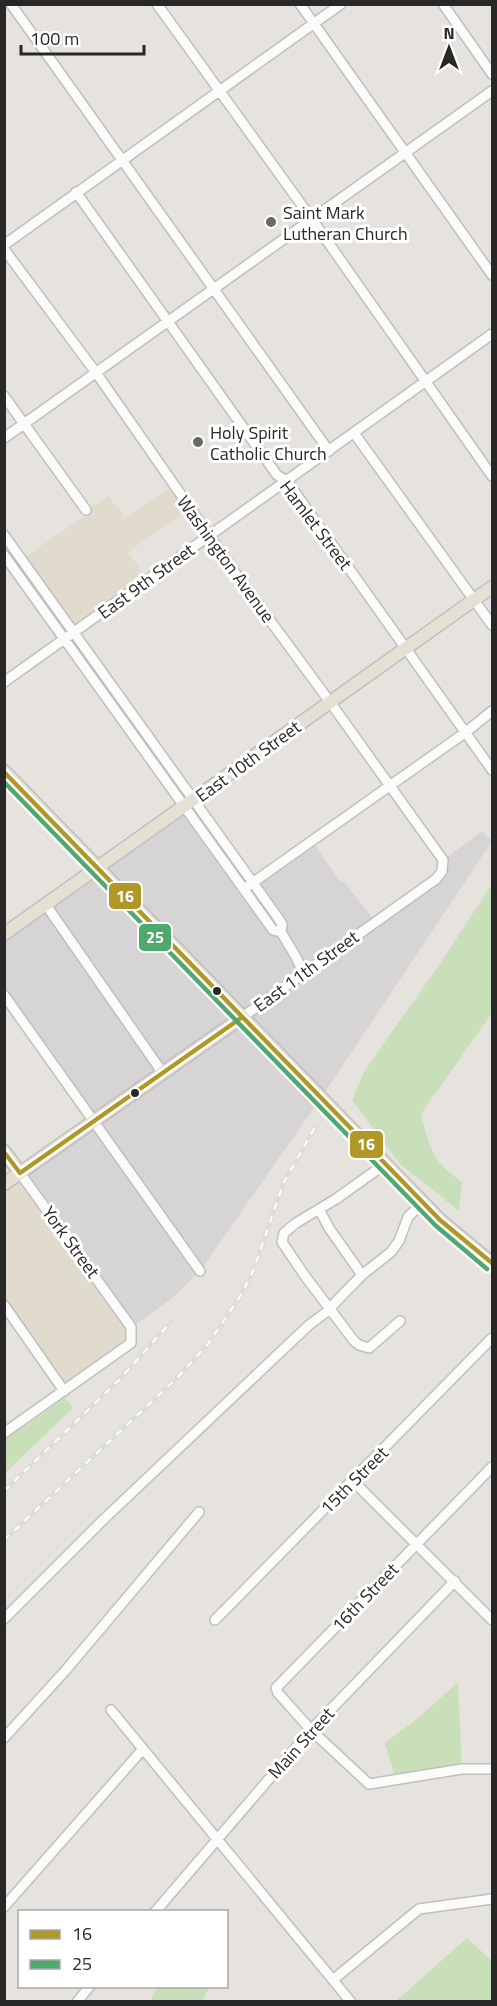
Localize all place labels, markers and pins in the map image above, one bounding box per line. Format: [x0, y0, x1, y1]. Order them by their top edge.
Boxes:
place label: Saint Mark Lutheran Church [283, 199, 408, 247]
marker: Saint Mark Lutheran Church [264, 215, 278, 229]
place label: Holy Spirit Catholic Church [210, 419, 327, 467]
marker: Holy Spirit Catholic Church [191, 435, 205, 449]
unlabelled marker [211, 985, 223, 997]
unlabelled marker [129, 1087, 141, 1099]

